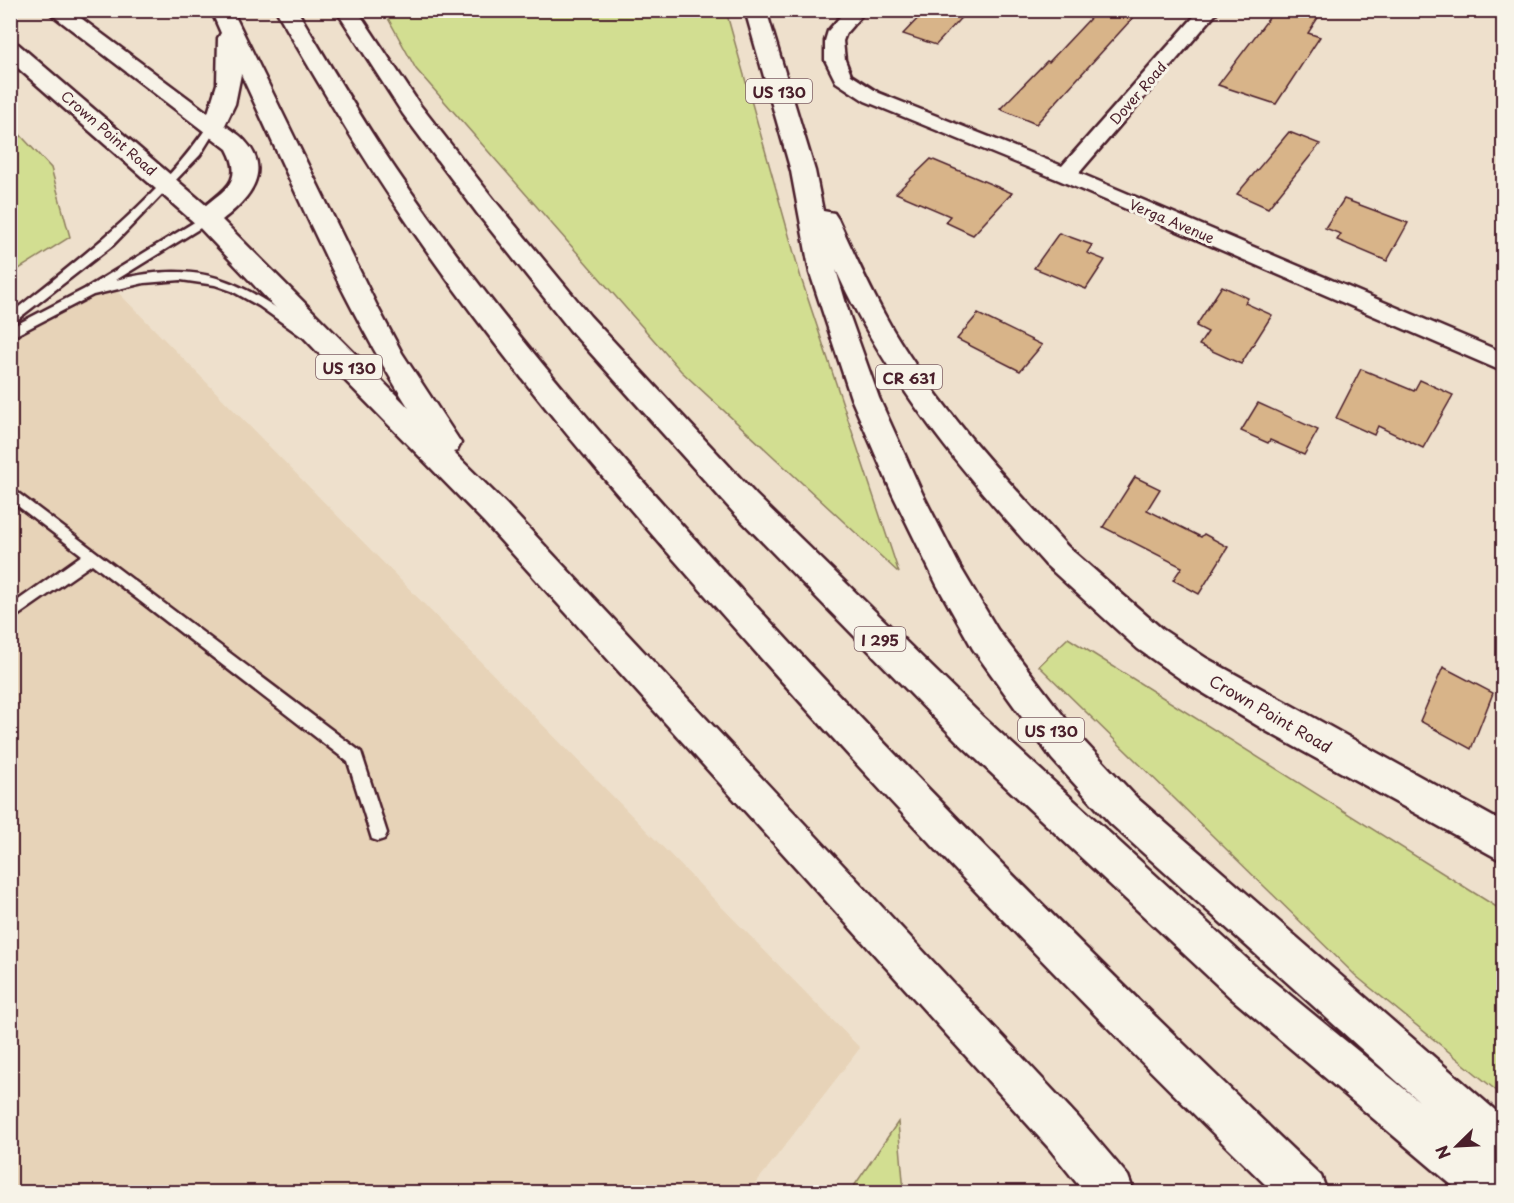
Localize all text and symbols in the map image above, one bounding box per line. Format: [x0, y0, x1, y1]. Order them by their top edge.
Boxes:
street label: Dover Road [1105, 57, 1171, 129]
road number: US 130 [746, 79, 812, 103]
street label: Crown Point Road [56, 85, 162, 181]
street label: Verga Avenue [1126, 194, 1218, 249]
road number: US 130 [316, 355, 382, 379]
road number: CR 631 [876, 365, 942, 389]
road number: I 295 [854, 627, 906, 651]
street label: Crown Point Road [1205, 668, 1337, 758]
road number: US 130 [1018, 718, 1084, 742]
north arrow [1427, 1116, 1487, 1176]
text: N [1429, 1142, 1456, 1163]

